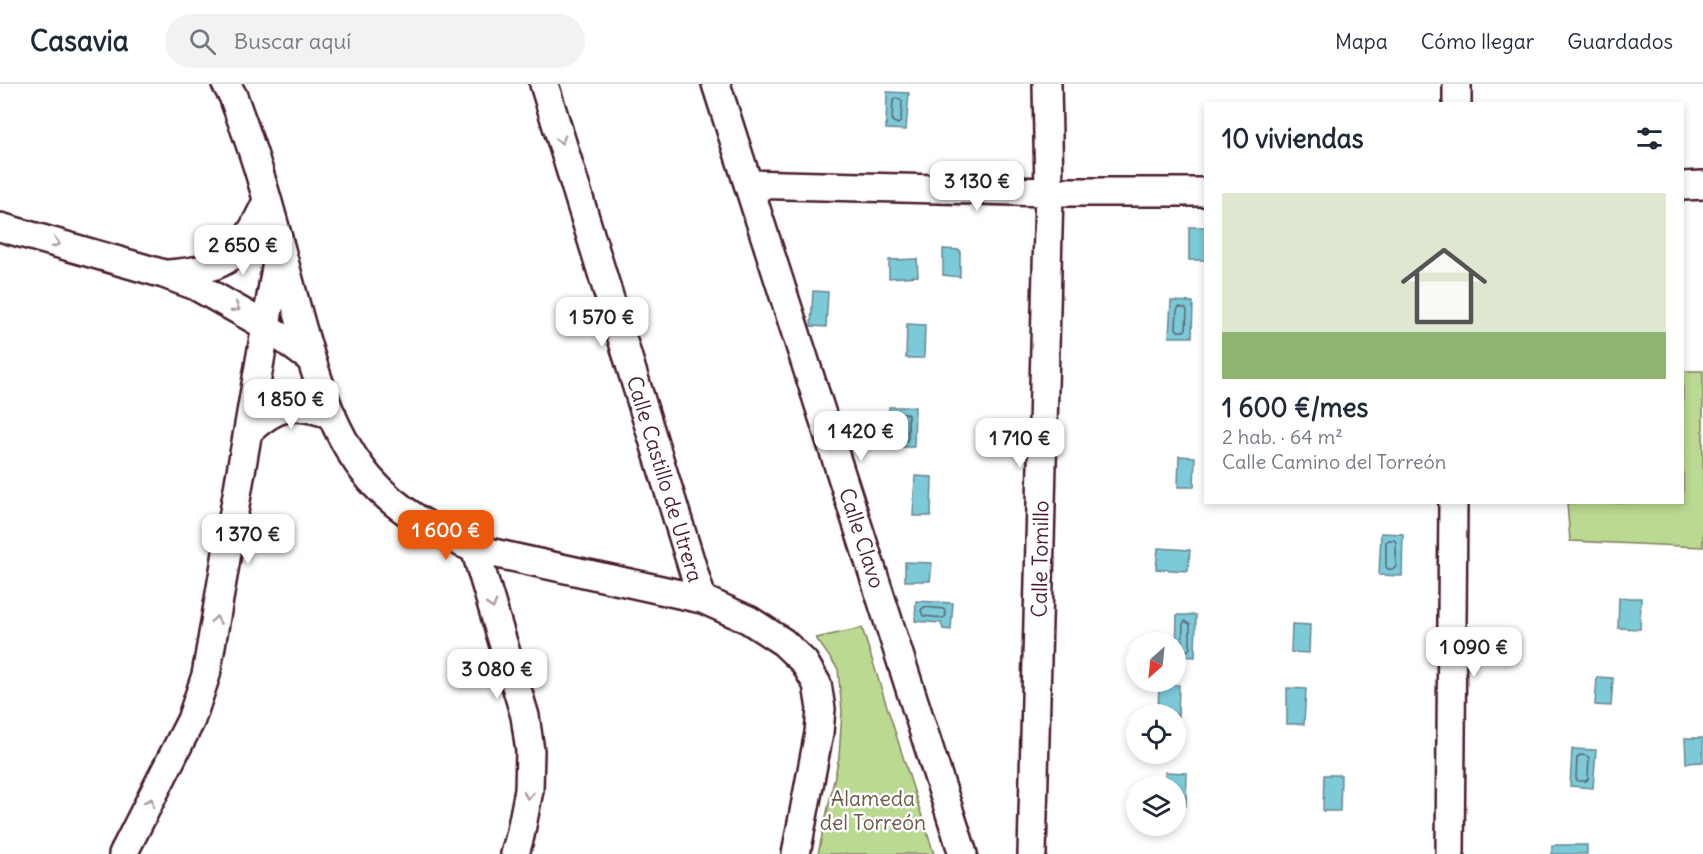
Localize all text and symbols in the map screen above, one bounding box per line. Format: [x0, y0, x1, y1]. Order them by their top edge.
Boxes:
search box [165, 14, 585, 68]
text: Casavia [30, 23, 129, 59]
icon: search [186, 25, 219, 58]
text: Buscar aquí [234, 27, 351, 55]
text: Mapa [1335, 28, 1388, 55]
text: Cómo llegar [1421, 28, 1534, 55]
text: Guardados [1567, 28, 1673, 55]
text: 10 viviendas [1222, 122, 1364, 155]
icon: filters [1633, 122, 1666, 155]
one-way arrow [554, 134, 566, 145]
pin: 3 130 € [922, 161, 1032, 212]
text: 3 130 € [944, 168, 1010, 193]
pin: 2 650 € [188, 225, 298, 276]
text: 2 650 € [208, 232, 278, 257]
icon: home [1390, 232, 1498, 340]
one-way arrow [50, 236, 61, 248]
pin: 1 570 € [547, 297, 657, 348]
one-way arrow [230, 301, 240, 313]
text: 1 570 € [570, 304, 634, 329]
street label: Calle Castillo de Utrera [621, 373, 709, 585]
pin: 1 850 € [236, 379, 346, 430]
text: 1 850 € [258, 386, 324, 411]
text: 1 600 €/mes [1222, 391, 1368, 424]
pin: 1 420 € [806, 411, 916, 462]
text: 1 420 € [828, 418, 894, 443]
pin: 1 710 € [965, 418, 1075, 469]
text: 2 hab. · 64 m² [1222, 424, 1343, 449]
text: 1 710 € [989, 425, 1051, 450]
text: Calle Camino del Torreón [1222, 449, 1446, 474]
street label: Calle Clavo [833, 484, 891, 592]
street label: Calle Tomillo [1025, 500, 1055, 618]
pin: 1 600 € [391, 510, 501, 561]
pin: 1 370 € [193, 514, 303, 565]
text: 1 600 € [412, 517, 480, 542]
text: 1 370 € [216, 521, 280, 546]
one-way arrow [485, 599, 497, 610]
one-way arrow [209, 615, 222, 625]
pin: 1 090 € [1419, 627, 1529, 678]
north arrow [1126, 632, 1186, 692]
map controls [1126, 632, 1186, 836]
text: 1 090 € [1440, 634, 1508, 659]
pin: 3 080 € [442, 649, 552, 700]
text: 3 080 € [461, 656, 533, 681]
button: locate [1126, 704, 1186, 764]
button: layers [1126, 776, 1186, 836]
park label: Alameda del Torreón [820, 785, 926, 836]
one-way arrow [522, 790, 534, 799]
one-way arrow [142, 797, 154, 808]

